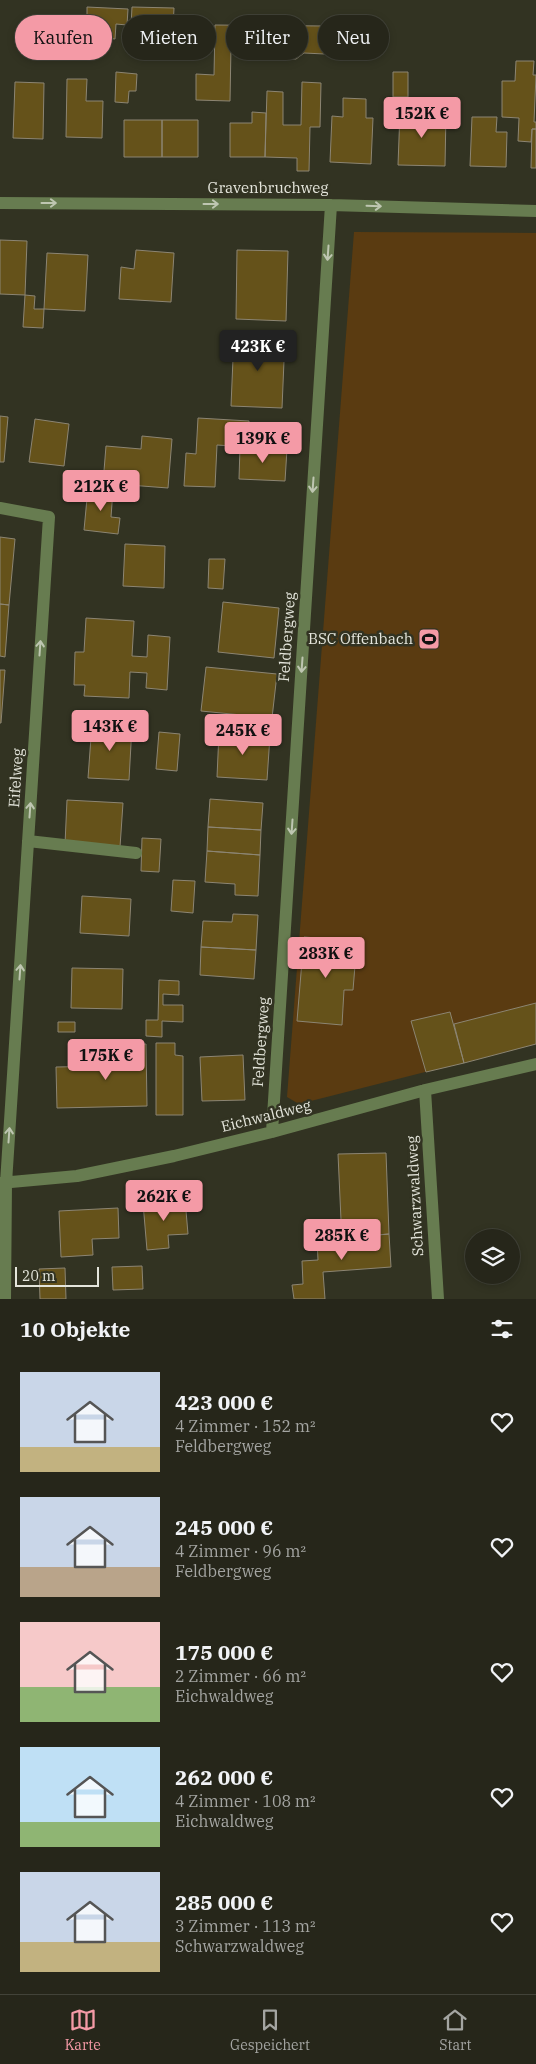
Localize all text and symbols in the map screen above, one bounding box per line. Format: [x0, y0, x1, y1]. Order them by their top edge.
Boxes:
chip: Kaufen [15, 15, 112, 60]
chip: Mieten [122, 15, 216, 60]
chip: Filter [226, 15, 308, 60]
chip: Neu [318, 15, 389, 60]
pin: 152K € [381, 96, 463, 139]
text: 152K € [395, 103, 449, 123]
street label: Gravenbruchweg [208, 178, 328, 197]
one-way arrow [40, 198, 56, 208]
one-way arrow [202, 199, 219, 209]
one-way arrow [365, 201, 381, 211]
one-way arrow [324, 245, 333, 261]
pin: 423K € [217, 330, 299, 372]
text: 423K € [231, 336, 285, 356]
pin: 139K € [222, 422, 304, 464]
text: 139K € [236, 428, 290, 448]
pin: 212K € [60, 470, 142, 512]
text: 212K € [74, 476, 128, 496]
one-way arrow [309, 477, 318, 493]
street label: Feldbergweg [274, 591, 299, 683]
sports icon: BSC Offenbach [417, 627, 441, 651]
place label: BSC Offenbach [308, 629, 413, 648]
one-way arrow [36, 640, 45, 656]
one-way arrow [297, 657, 306, 673]
pin: 143K € [69, 710, 151, 752]
pin: 245K € [202, 714, 284, 756]
text: 143K € [83, 716, 137, 736]
text: 245K € [216, 720, 270, 740]
street label: Eifelweg [4, 748, 27, 808]
one-way arrow [25, 803, 34, 819]
one-way arrow [287, 819, 296, 835]
pin: 283K € [285, 936, 367, 979]
text: 283K € [299, 943, 353, 963]
one-way arrow [15, 965, 24, 981]
street label: Feldbergweg [248, 996, 273, 1088]
pin: 175K € [65, 1038, 147, 1081]
text: 175K € [79, 1045, 133, 1065]
street label: Eichwaldweg [219, 1095, 313, 1136]
one-way arrow [5, 1127, 14, 1143]
street label: Schwarzwaldweg [402, 1135, 427, 1257]
pin: 262K € [123, 1180, 205, 1222]
text: 262K € [137, 1186, 191, 1206]
pin: 285K € [301, 1218, 383, 1261]
text: 285K € [315, 1225, 369, 1245]
map controls [465, 1229, 520, 1284]
button: layers [465, 1229, 520, 1284]
scale bar [15, 1264, 99, 1287]
text: 20 m [22, 1267, 55, 1285]
text: 10 Objekte [20, 1315, 130, 1343]
icon: filters [488, 1315, 516, 1343]
text: 423 000 € [175, 1388, 273, 1416]
icon: home [60, 1392, 120, 1452]
icon: heart [488, 1408, 516, 1436]
text: 4 Zimmer · 152 m² [175, 1416, 316, 1436]
text: Feldbergweg [175, 1436, 271, 1456]
text: 245 000 € [175, 1513, 273, 1541]
icon: home [60, 1517, 120, 1577]
icon: heart [488, 1533, 516, 1561]
text: 4 Zimmer · 96 m² [175, 1541, 306, 1561]
text: Feldbergweg [175, 1561, 271, 1581]
text: 175 000 € [175, 1638, 273, 1666]
icon: home [60, 1642, 120, 1702]
icon: heart [488, 1658, 516, 1686]
text: 2 Zimmer · 66 m² [175, 1666, 306, 1686]
text: Eichwaldweg [175, 1686, 274, 1706]
text: 262 000 € [175, 1763, 273, 1791]
icon: home [60, 1767, 120, 1827]
icon: heart [488, 1783, 516, 1811]
text: 4 Zimmer · 108 m² [175, 1791, 316, 1811]
text: Eichwaldweg [175, 1811, 274, 1831]
text: 285 000 € [175, 1888, 273, 1916]
icon: home [60, 1892, 120, 1952]
icon: heart [488, 1908, 516, 1936]
text: 3 Zimmer · 113 m² [175, 1916, 316, 1936]
text: Schwarzwaldweg [175, 1936, 304, 1956]
tab: Karte [65, 2006, 101, 2054]
tab: Gespeichert [230, 2006, 310, 2054]
tab: Start [439, 2006, 471, 2054]

